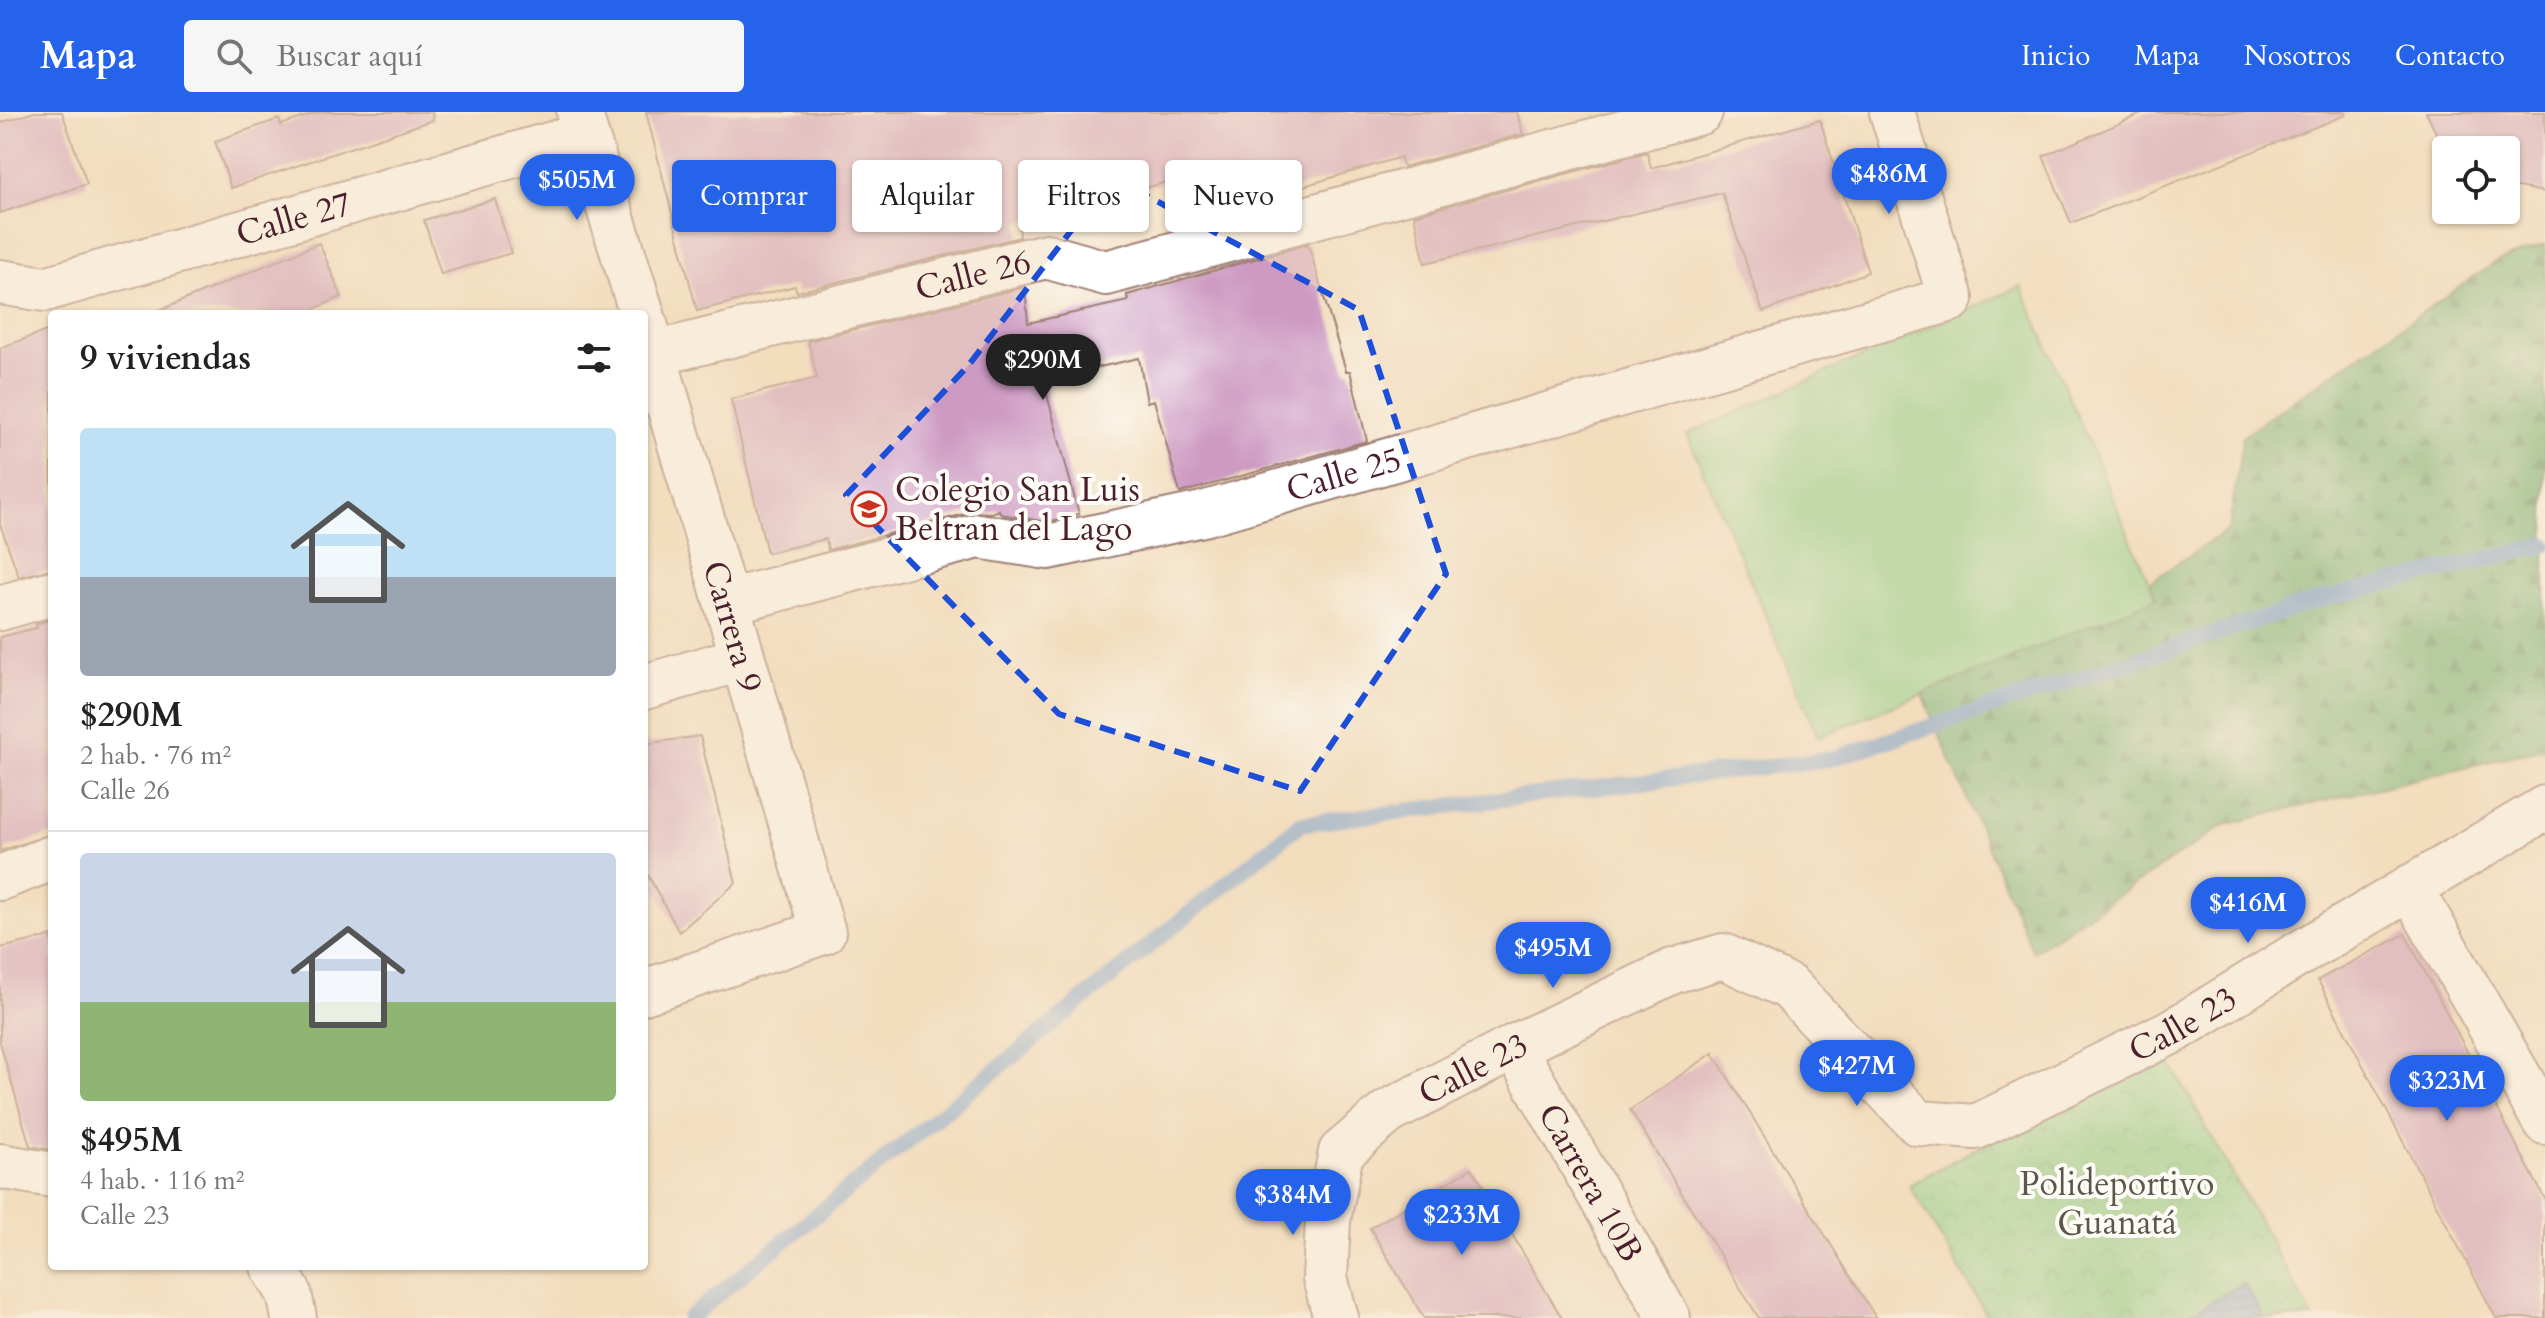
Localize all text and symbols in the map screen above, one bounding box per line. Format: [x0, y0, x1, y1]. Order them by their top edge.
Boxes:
search box [184, 20, 744, 92]
text: Mapa [40, 30, 136, 82]
icon: search [212, 34, 256, 78]
text: Buscar aquí [276, 36, 423, 77]
text: Inicio [2021, 37, 2090, 75]
text: Mapa [2134, 37, 2200, 75]
text: Nosotros [2244, 37, 2351, 75]
text: Contacto [2395, 37, 2505, 75]
map controls [2432, 136, 2520, 224]
button: locate [2432, 136, 2520, 224]
pin: $486M [1833, 148, 1945, 216]
pin: $505M [521, 154, 633, 222]
text: $486M [1850, 156, 1928, 191]
chip: Comprar [672, 160, 836, 232]
chip: Alquilar [852, 160, 1002, 232]
chip: Filtros [1018, 160, 1149, 232]
chip: Nuevo [1165, 160, 1302, 232]
text: $505M [538, 162, 616, 197]
street label: Calle 27 [231, 181, 357, 257]
street label: Calle 26 [911, 239, 1036, 312]
pin: $290M [987, 334, 1099, 402]
text: 9 viviendas [80, 335, 251, 381]
icon: filters [572, 336, 616, 380]
text: $290M [1004, 342, 1082, 377]
street label: Calle 25 [1281, 436, 1406, 513]
place label: Colegio San Luis Beltran del Lago [895, 467, 1140, 552]
icon: home [276, 480, 420, 624]
school or university icon: Colegio San Luis Beltran del Lago [850, 490, 888, 528]
street label: Carrera 9 [691, 555, 773, 698]
text: $290M [80, 692, 183, 738]
text: 2 hab. · 76 m² [80, 738, 231, 773]
text: Calle 26 [80, 773, 170, 808]
pin: $416M [2192, 877, 2304, 945]
text: $416M [2209, 885, 2287, 920]
icon: home [276, 905, 420, 1049]
pin: $495M [1497, 922, 1609, 990]
text: $495M [1514, 930, 1592, 965]
street label: Calle 23 [2121, 976, 2246, 1073]
street label: Calle 23 [1411, 1022, 1536, 1116]
pin: $427M [1801, 1040, 1913, 1108]
text: $427M [1818, 1048, 1896, 1083]
pin: $323M [2391, 1055, 2503, 1123]
text: $323M [2408, 1063, 2486, 1098]
street label: Carrera 10B [1527, 1095, 1654, 1270]
text: $495M [80, 1117, 183, 1163]
park label: Polideportivo Guanatá [2020, 1161, 2215, 1246]
text: 4 hab. · 116 m² [80, 1163, 245, 1198]
pin: $384M [1237, 1169, 1349, 1237]
text: $384M [1254, 1177, 1332, 1212]
pin: $233M [1406, 1189, 1518, 1257]
text: $233M [1423, 1197, 1501, 1232]
text: Calle 23 [80, 1198, 170, 1233]

